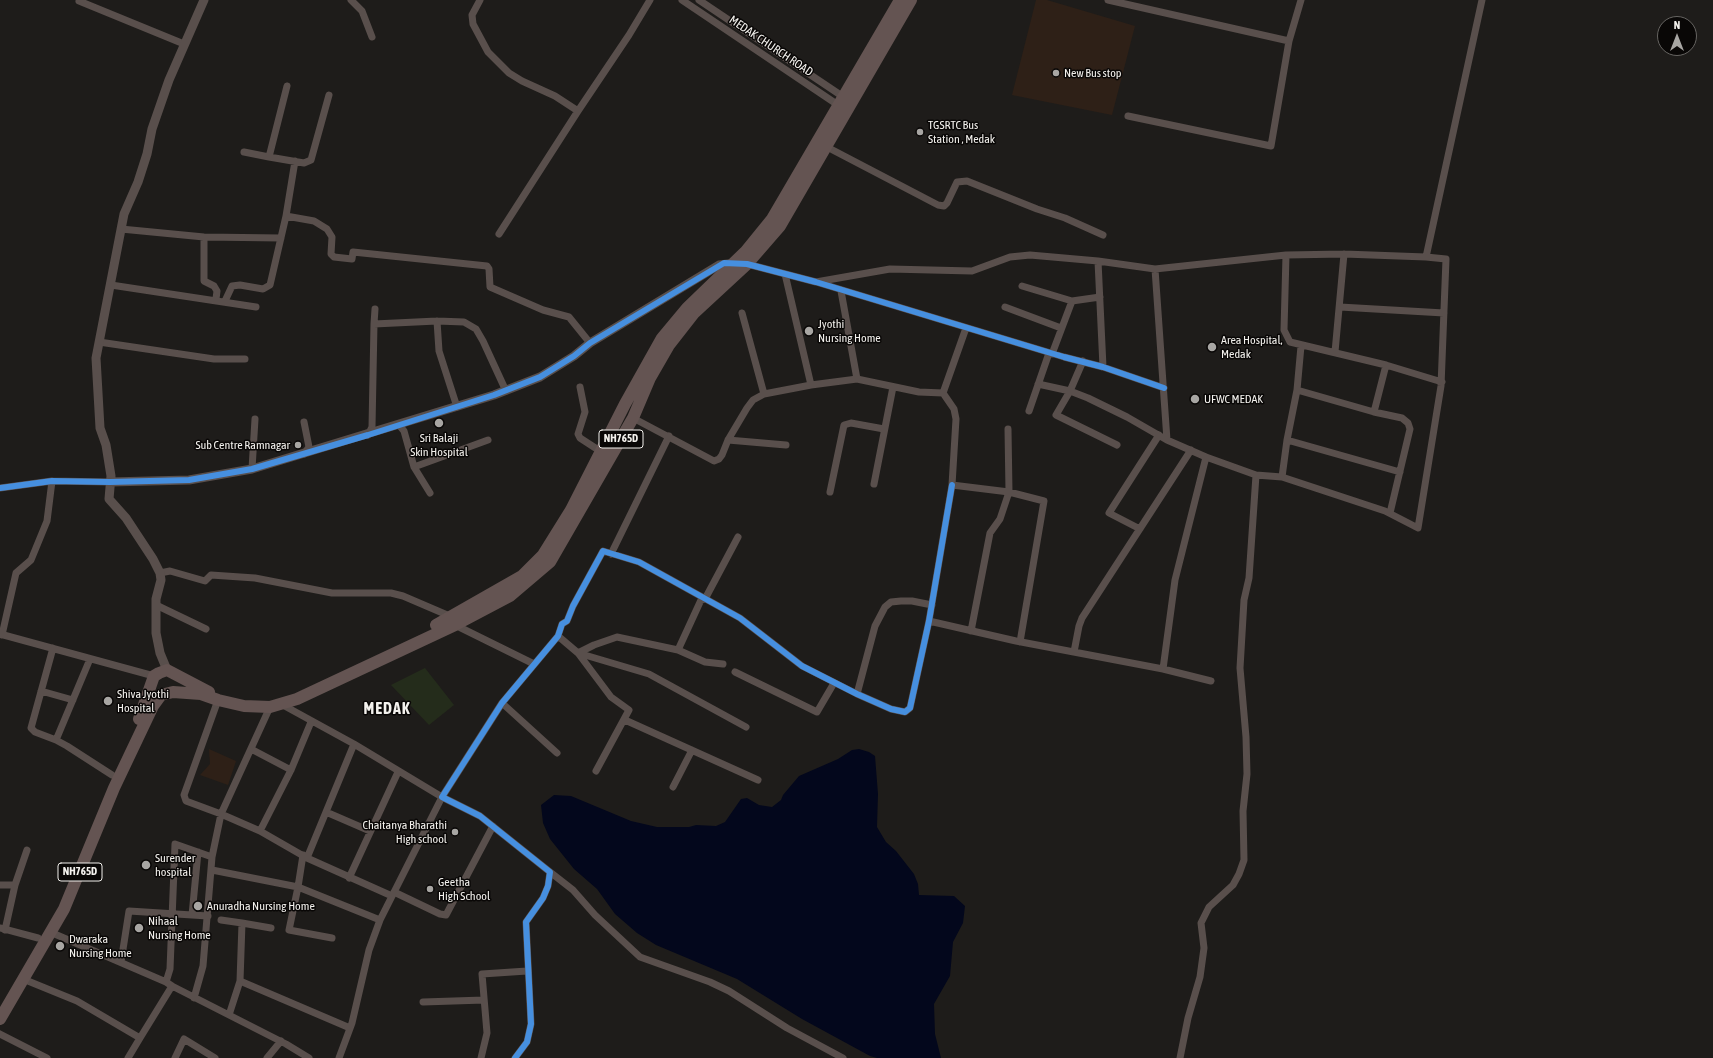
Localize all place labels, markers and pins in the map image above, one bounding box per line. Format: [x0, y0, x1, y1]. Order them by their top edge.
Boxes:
place label: New Bus stop [1064, 66, 1121, 80]
marker: New Bus stop [1051, 68, 1061, 78]
place label: TGSRTC Bus Station , Medak [928, 118, 995, 146]
marker: TGSRTC Bus Station , Medak [915, 127, 925, 137]
place label: Jyothi Nursing Home [818, 317, 881, 345]
marker: Jyothi Nursing Home [803, 325, 815, 337]
place label: Area Hospital, Medak [1221, 333, 1283, 361]
marker: Area Hospital, Medak [1206, 341, 1218, 353]
place label: UFWC MEDAK [1204, 392, 1263, 406]
marker: UFWC MEDAK [1189, 393, 1201, 405]
marker: Sri Balaji Skin Hospital [433, 417, 445, 429]
place label: Sri Balaji Skin Hospital [410, 431, 468, 459]
place label: Sub Centre Ramnagar [195, 438, 290, 452]
marker: Sub Centre Ramnagar [293, 440, 303, 450]
place label: Shiva Jyothi Hospital [117, 687, 169, 715]
marker: Shiva Jyothi Hospital [102, 695, 114, 707]
place label: Chaitanya Bharathi High school [363, 818, 447, 846]
marker: Chaitanya Bharathi High school [450, 827, 460, 837]
place label: Surender hospital [155, 851, 195, 879]
marker: Surender hospital [140, 859, 152, 871]
place label: Geetha High School [438, 875, 490, 903]
marker: Geetha High School [425, 884, 435, 894]
place label: Anuradha Nursing Home [207, 899, 315, 913]
marker: Anuradha Nursing Home [192, 900, 204, 912]
place label: Nihaal Nursing Home [148, 914, 211, 942]
marker: Nihaal Nursing Home [133, 922, 145, 934]
place label: Dwaraka Nursing Home [69, 932, 132, 960]
marker: Dwaraka Nursing Home [54, 940, 66, 952]

